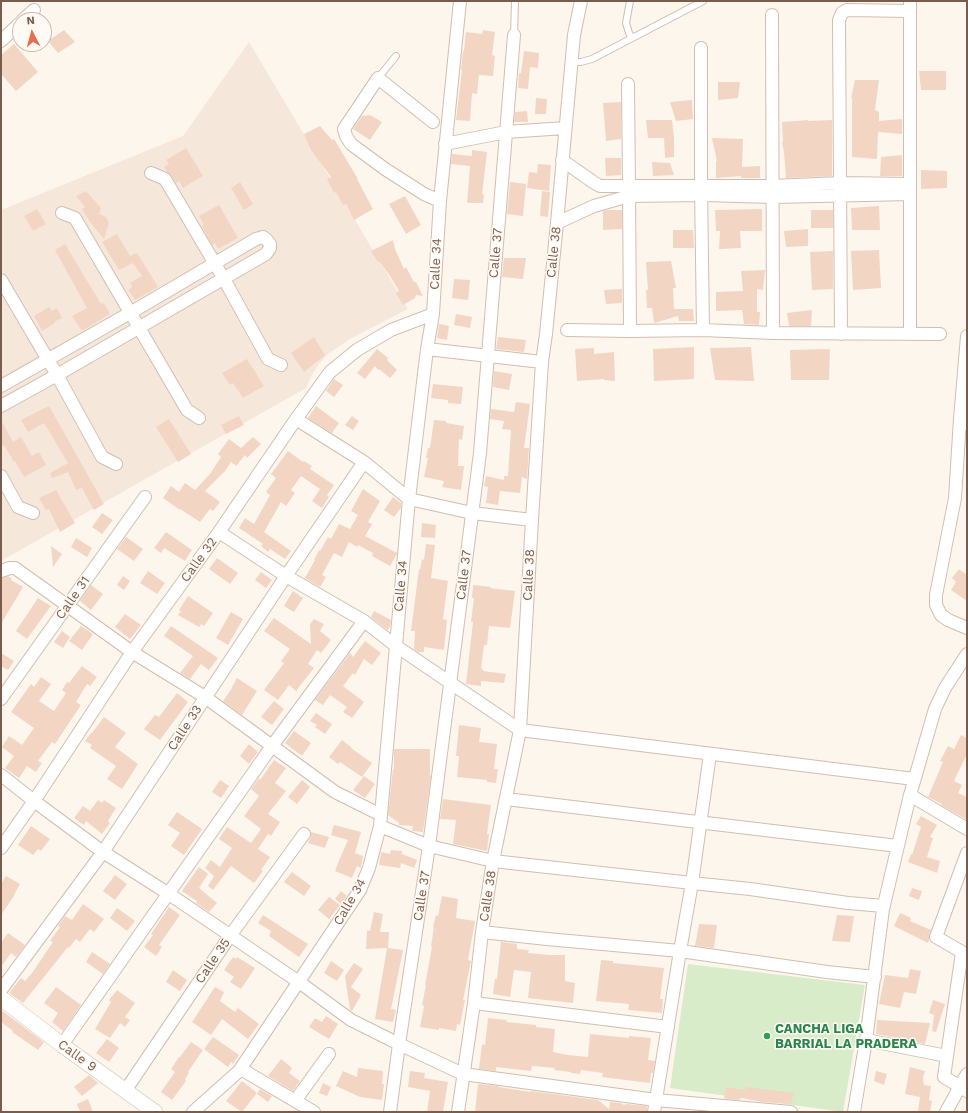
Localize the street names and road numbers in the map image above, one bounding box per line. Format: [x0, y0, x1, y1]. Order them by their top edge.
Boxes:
street label: Calle 38 [544, 225, 564, 279]
street label: Calle 37 [486, 227, 506, 279]
street label: Calle 34 [427, 238, 445, 290]
street label: Calle 32 [178, 535, 220, 585]
street label: Calle 37 [453, 549, 475, 601]
street label: Calle 38 [520, 549, 538, 601]
street label: Calle 34 [391, 560, 411, 612]
street label: Calle 31 [53, 574, 93, 622]
street label: Calle 33 [164, 702, 206, 754]
street label: Calle 38 [476, 869, 500, 923]
street label: Calle 37 [410, 870, 434, 922]
street label: Calle 34 [330, 876, 370, 928]
street label: Calle 35 [192, 935, 234, 987]
street label: Calle 9 [55, 1037, 99, 1075]

